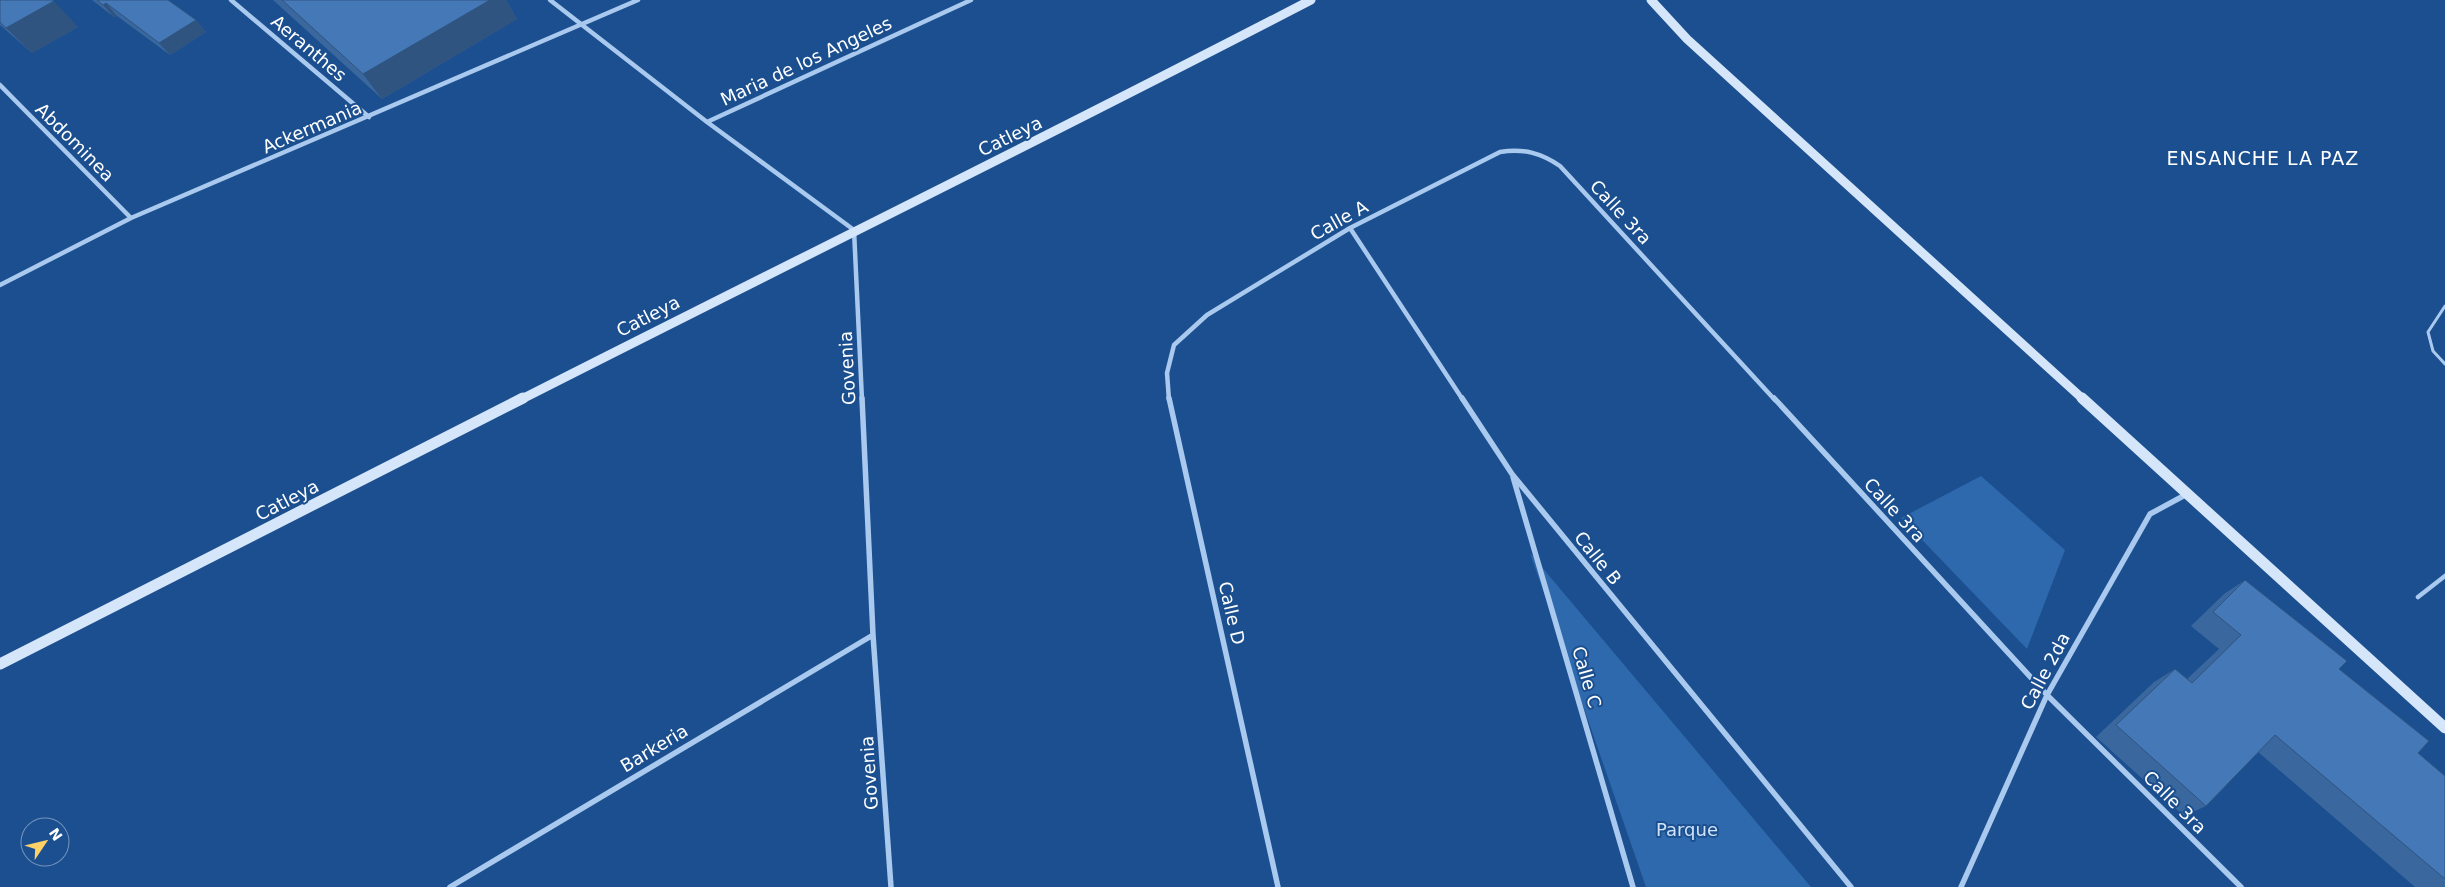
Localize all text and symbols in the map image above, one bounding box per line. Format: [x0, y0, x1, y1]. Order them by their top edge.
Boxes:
street label: Aeranthes [267, 10, 351, 86]
street label: Maria de los Angeles [717, 12, 895, 110]
street label: Ackermania [259, 97, 365, 157]
street label: Abdominea [31, 98, 119, 186]
street label: Catleya [975, 112, 1045, 160]
district label: ENSANCHE LA PAZ [2167, 147, 2359, 169]
street label: Calle 3ra [1586, 175, 1656, 249]
street label: Calle A [1306, 195, 1372, 244]
street label: Catleya [613, 291, 683, 341]
street label: Govenia [835, 330, 859, 406]
street label: Calle 3ra [1860, 473, 1930, 547]
street label: Catleya [252, 475, 322, 525]
street label: Calle B [1570, 527, 1626, 589]
street label: Calle D [1215, 579, 1249, 647]
street label: Calle 2da [2016, 629, 2074, 713]
street label: Calle C [1568, 644, 1606, 710]
street label: Barkeria [616, 720, 692, 776]
street label: Govenia [856, 735, 882, 811]
street label: Calle 3ra [2139, 766, 2211, 838]
north arrow [20, 817, 70, 867]
park label: Parque [1656, 819, 1718, 840]
text: N [46, 825, 66, 844]

